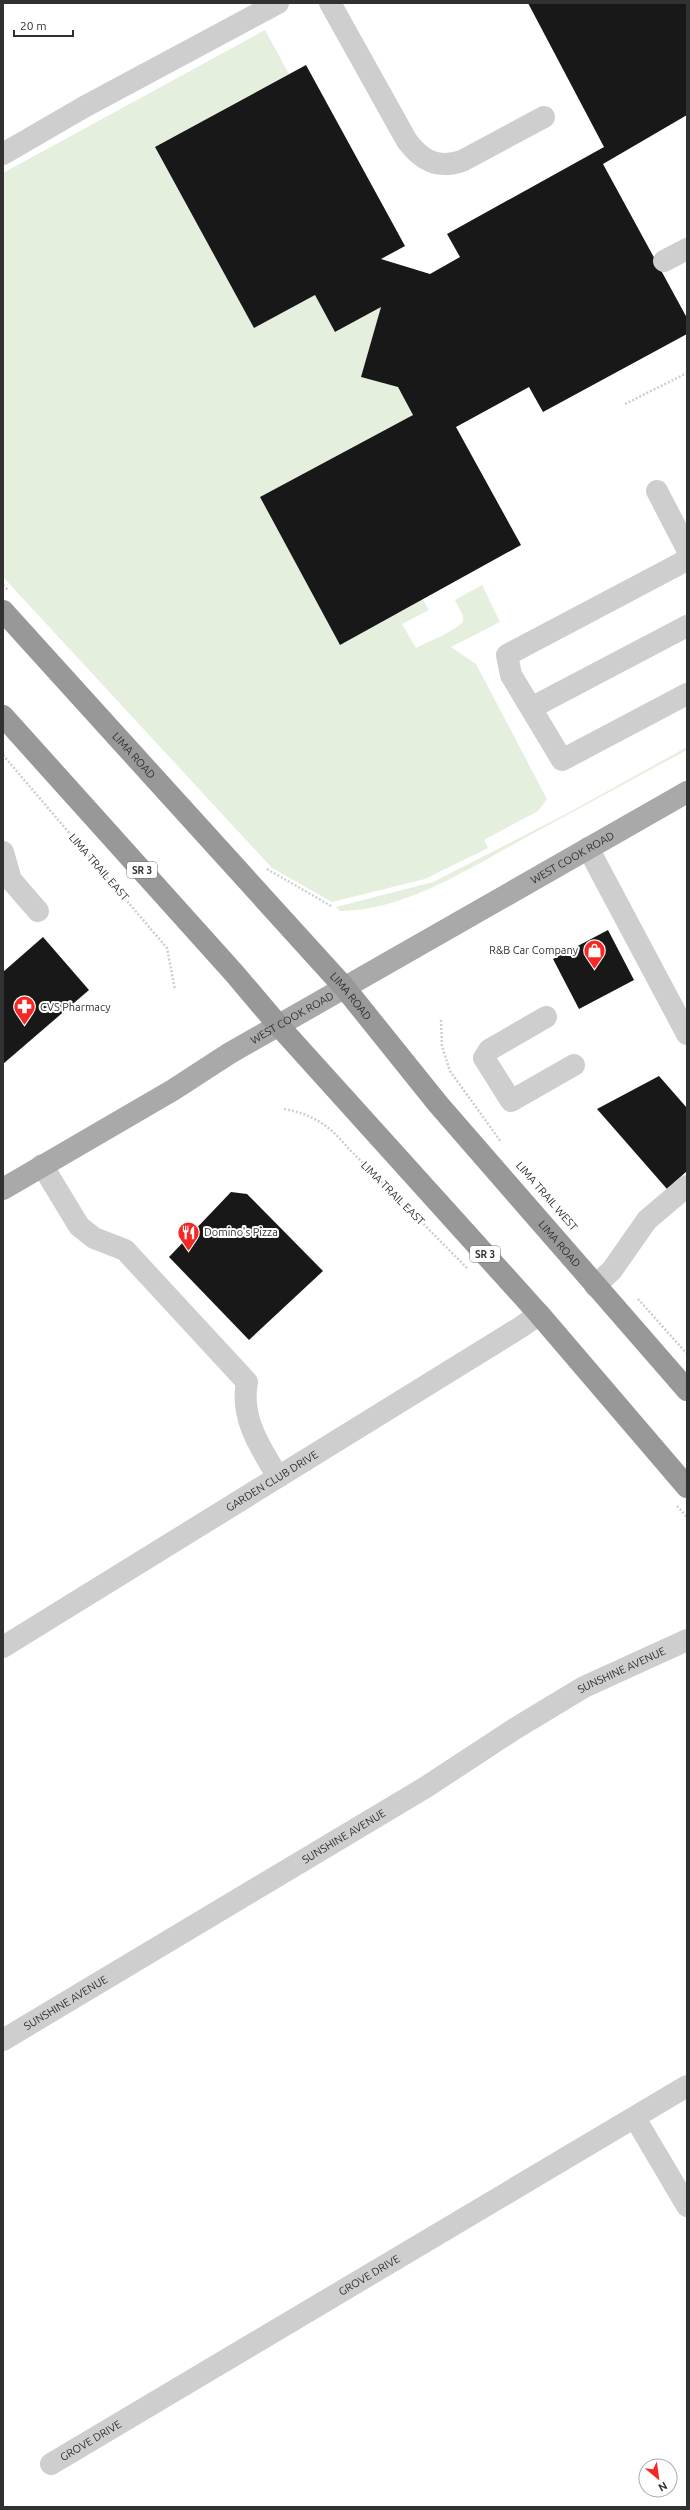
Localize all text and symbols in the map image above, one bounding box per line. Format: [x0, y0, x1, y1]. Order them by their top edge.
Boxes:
scale bar [14, 12, 73, 38]
text: 20 m [20, 19, 47, 32]
street label: LIMA ROAD [110, 730, 158, 781]
street label: WEST COOK ROAD [529, 829, 616, 886]
street label: LIMA TRAIL EAST [67, 831, 131, 903]
road number: SR 3 [127, 862, 157, 878]
shop icon: R&B Car Company [581, 937, 607, 970]
place label: R&B Car Company [489, 944, 579, 956]
street label: LIMA ROAD [328, 970, 374, 1022]
street label: WEST COOK ROAD [248, 989, 336, 1046]
pharmacy icon: CVS Pharmacy [11, 994, 37, 1027]
place label: CVS Pharmacy [40, 1001, 111, 1013]
street label: LIMA TRAIL EAST [359, 1159, 427, 1227]
street label: LIMA TRAIL WEST [514, 1159, 580, 1233]
street label: LIMA ROAD [536, 1218, 583, 1270]
restaurant icon: Domino's Pizza [175, 1219, 201, 1252]
place label: Domino's Pizza [204, 1226, 278, 1238]
road number: SR 3 [470, 1246, 500, 1262]
street label: GARDEN CLUB DRIVE [224, 1448, 320, 1514]
street label: SUNSHINE AVENUE [575, 1645, 667, 1696]
street label: SUNSHINE AVENUE [300, 1807, 388, 1866]
street label: SUNSHINE AVENUE [22, 1973, 110, 2032]
street label: GROVE DRIVE [336, 2252, 402, 2298]
street label: GROVE DRIVE [58, 2418, 123, 2463]
north arrow [638, 2458, 678, 2498]
text: N [656, 2480, 669, 2494]

